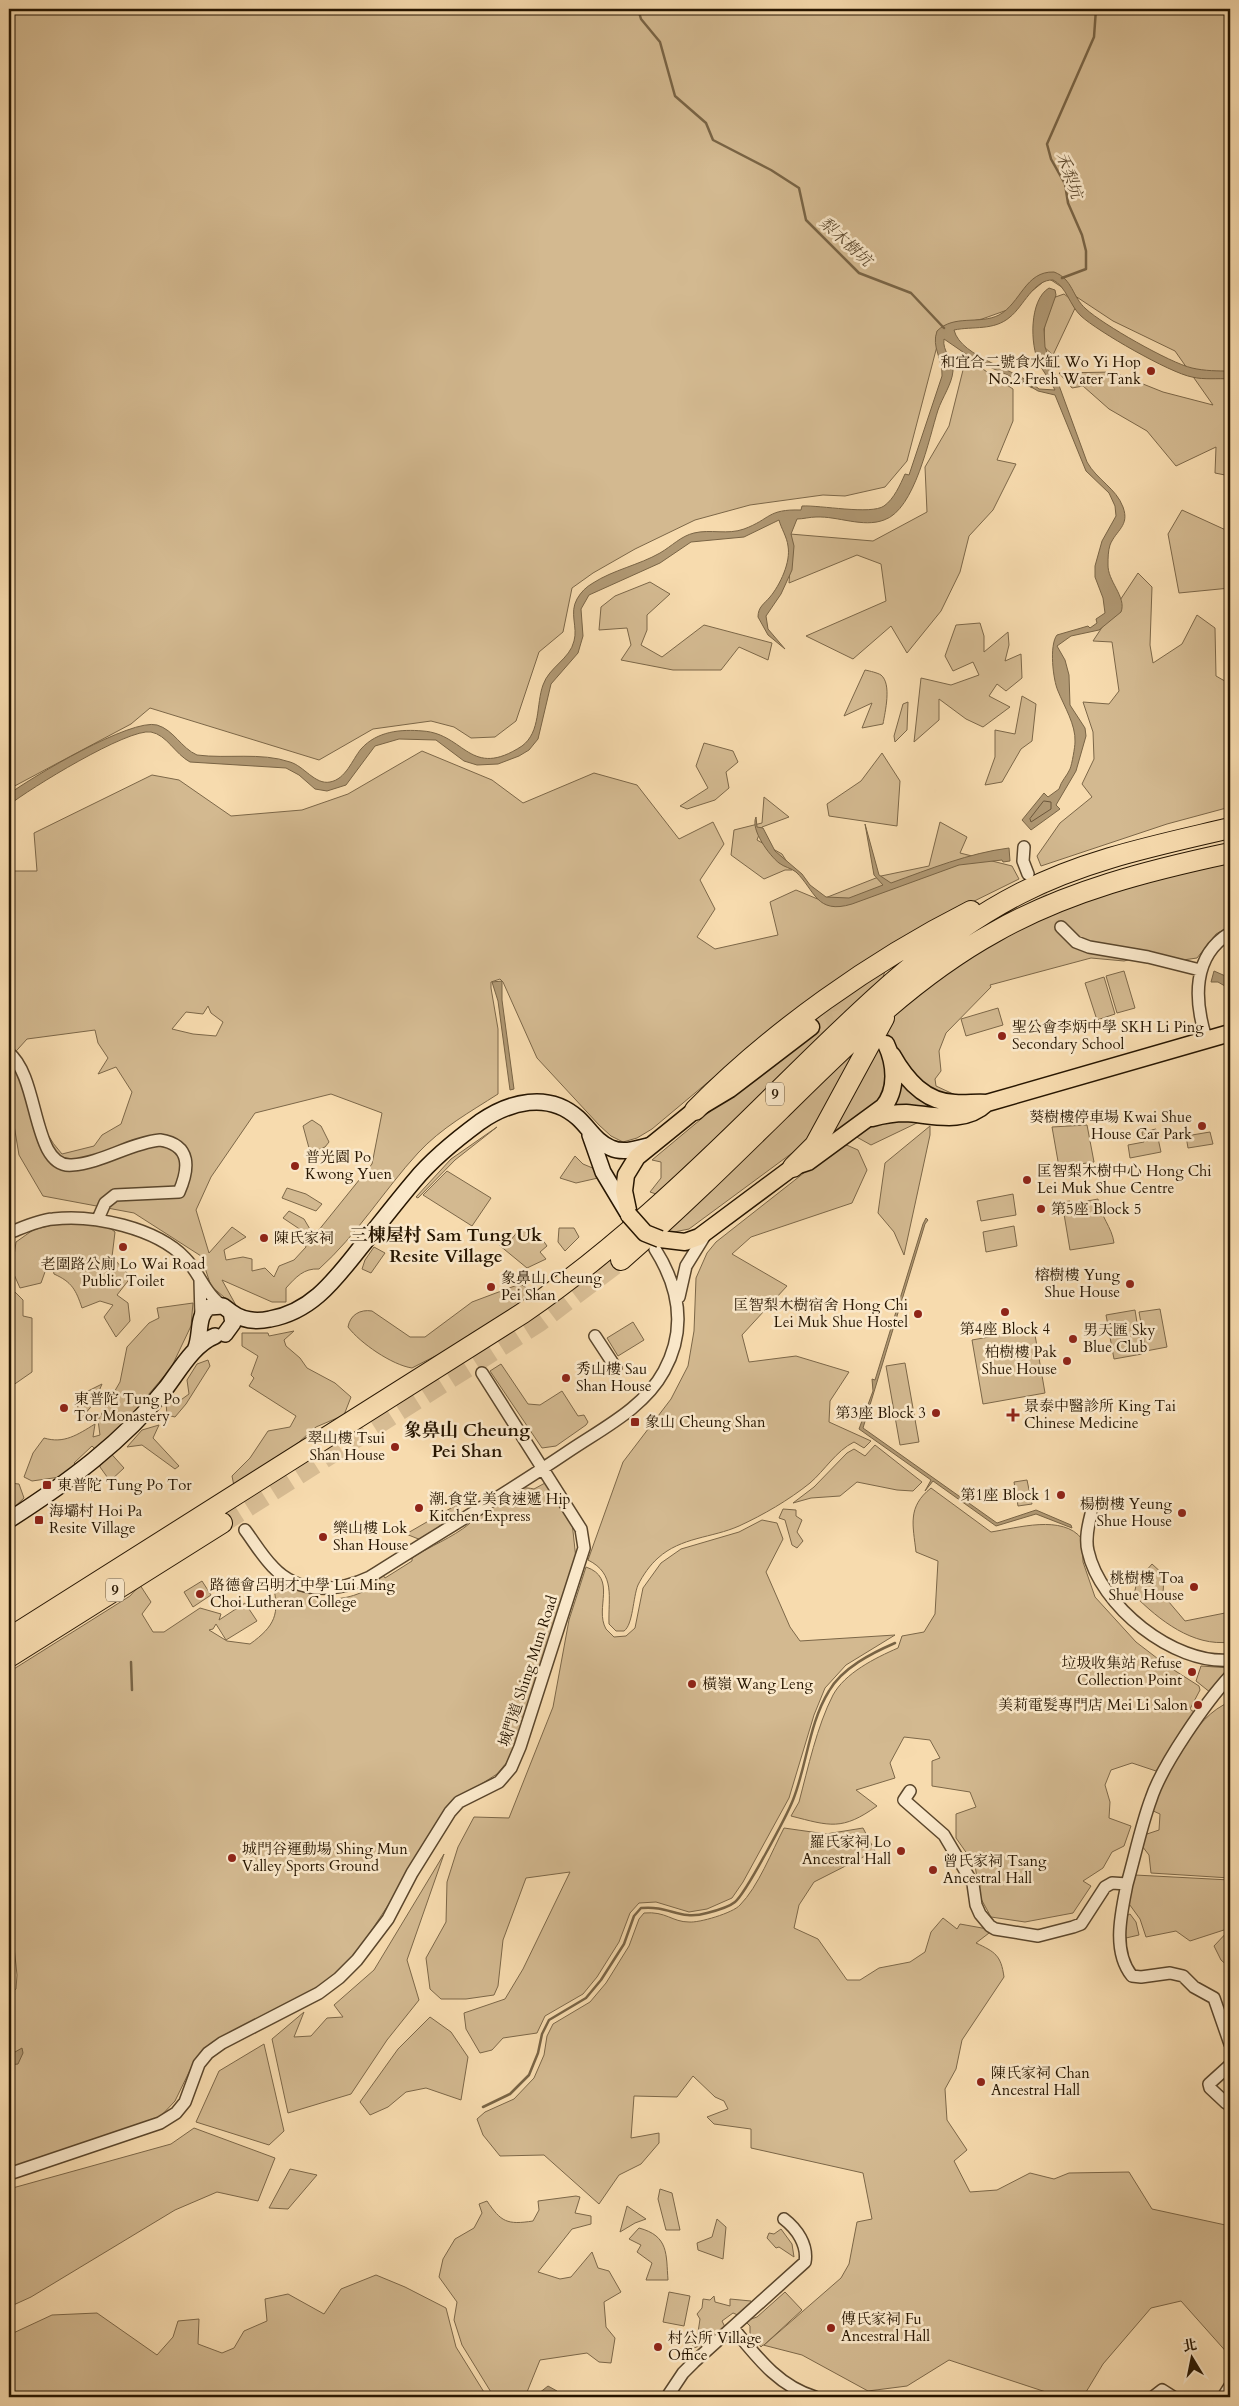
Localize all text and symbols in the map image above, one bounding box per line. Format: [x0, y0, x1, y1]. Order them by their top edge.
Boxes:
water label: 禾梨坑 [1051, 149, 1088, 204]
water label: 梨木樹坑 [814, 212, 878, 273]
place label: 和宜合二號食水缸 Wo Yi Hop No.2 Fresh Water Tank [940, 352, 1141, 389]
marker: 和宜合二號食水缸 Wo Yi Hop No.2 Fresh Water Tank [1145, 365, 1157, 377]
place label: 聖公會李炳中學 SKH Li Ping Secondary School [1012, 1017, 1204, 1054]
marker: 聖公會李炳中學 SKH Li Ping Secondary School [996, 1030, 1008, 1042]
road number: 9 [766, 1082, 784, 1106]
place label: 葵樹樓停車場 Kwai Shue House Car Park [1029, 1107, 1192, 1144]
marker: 葵樹樓停車場 Kwai Shue House Car Park [1196, 1120, 1208, 1132]
place label: 普光園 Po Kwong Yuen [305, 1147, 392, 1184]
marker: 普光園 Po Kwong Yuen [289, 1160, 301, 1172]
place label: 匡智梨木樹中心 Hong Chi Lei Muk Shue Centre [1037, 1161, 1212, 1198]
marker: 匡智梨木樹中心 Hong Chi Lei Muk Shue Centre [1021, 1174, 1033, 1186]
place label: 第5座 Block 5 [1051, 1199, 1141, 1219]
marker: 第5座 Block 5 [1035, 1203, 1047, 1215]
district label: 三棟屋村 Sam Tung Uk Resite Village [350, 1223, 543, 1269]
place label: 陳氏家祠 [274, 1228, 334, 1248]
marker: 陳氏家祠 [258, 1232, 270, 1244]
marker: 老圍路公廁 Lo Wai Road Public Toilet [117, 1241, 129, 1253]
place label: 老圍路公廁 Lo Wai Road Public Toilet [41, 1254, 205, 1291]
place label: 榕樹樓 Yung Shue House [1035, 1265, 1121, 1302]
place label: 象鼻山 Cheung Pei Shan [501, 1268, 602, 1305]
marker: 榕樹樓 Yung Shue House [1124, 1278, 1136, 1290]
marker: 象鼻山 Cheung Pei Shan [485, 1281, 497, 1293]
place label: 匡智梨木樹宿舍 Hong Chi Lei Muk Shue Hostel [733, 1295, 908, 1332]
marker: 第4座 Block 4 [999, 1306, 1011, 1318]
marker: 匡智梨木樹宿舍 Hong Chi Lei Muk Shue Hostel [912, 1308, 924, 1320]
place label: 第4座 Block 4 [960, 1319, 1051, 1339]
place label: 男天匯 Sky Blue Club [1083, 1320, 1156, 1357]
marker: 男天匯 Sky Blue Club [1067, 1333, 1079, 1345]
place label: 柏樹樓 Pak Shue House [981, 1342, 1057, 1379]
marker: 柏樹樓 Pak Shue House [1061, 1355, 1073, 1367]
place label: 秀山樓 Sau Shan House [576, 1359, 652, 1396]
marker: 秀山樓 Sau Shan House [560, 1372, 572, 1384]
place label: 東普陀 Tung Po Tor Monastery [74, 1389, 180, 1426]
place label: 景泰中醫診所 King Tai Chinese Medicine [1024, 1396, 1176, 1433]
marker: 東普陀 Tung Po Tor Monastery [58, 1402, 70, 1414]
place label: 第3座 Block 3 [836, 1403, 926, 1423]
marker: 第3座 Block 3 [930, 1407, 942, 1419]
marker: 景泰中醫診所 King Tai Chinese Medicine [1006, 1408, 1020, 1422]
place label: 象山 Cheung Shan [645, 1412, 766, 1432]
marker: 象山 Cheung Shan [629, 1416, 641, 1428]
district label: 象鼻山 Cheung Pei Shan [404, 1418, 530, 1464]
place label: 翠山樓 Tsui Shan House [308, 1428, 385, 1465]
marker: 翠山樓 Tsui Shan House [389, 1441, 401, 1453]
place label: 東普陀 Tung Po Tor [57, 1475, 192, 1495]
marker: 東普陀 Tung Po Tor [41, 1479, 53, 1491]
place label: 第1座 Block 1 [961, 1485, 1051, 1505]
place label: 潮.食堂 美食速遞 Hip Kitchen Express [429, 1489, 571, 1526]
marker: 第1座 Block 1 [1055, 1489, 1067, 1501]
place label: 楊樹樓 Yeung Shue House [1080, 1494, 1173, 1531]
place label: 海壩村 Hoi Pa Resite Village [49, 1501, 143, 1538]
marker: 潮.食堂 美食速遞 Hip Kitchen Express [413, 1502, 425, 1514]
marker: 楊樹樓 Yeung Shue House [1176, 1507, 1188, 1519]
marker: 海壩村 Hoi Pa Resite Village [33, 1514, 45, 1526]
place label: 樂山樓 Lok Shan House [333, 1518, 409, 1555]
marker: 樂山樓 Lok Shan House [317, 1531, 329, 1543]
place label: 桃樹樓 Toa Shue House [1108, 1568, 1185, 1605]
place label: 路德會呂明才中學 Lui Ming Choi Lutheran College [210, 1575, 395, 1612]
road number: 9 [106, 1578, 124, 1602]
marker: 桃樹樓 Toa Shue House [1188, 1581, 1200, 1593]
marker: 路德會呂明才中學 Lui Ming Choi Lutheran College [194, 1588, 206, 1600]
street label: 城門道 Shing Mun Road [494, 1593, 562, 1749]
place label: 垃圾收集站 Refuse Collection Point [1061, 1653, 1182, 1690]
marker: 垃圾收集站 Refuse Collection Point [1186, 1666, 1198, 1678]
place label: 橫嶺 Wang Leng [702, 1674, 813, 1694]
marker: 橫嶺 Wang Leng [686, 1678, 698, 1690]
place label: 美莉電髮專門店 Mei Li Salon [998, 1695, 1188, 1715]
marker: 美莉電髮專門店 Mei Li Salon [1192, 1699, 1204, 1711]
place label: 羅氏家祠 Lo Ancestral Hall [802, 1832, 891, 1869]
place label: 城門谷運動場 Shing Mun Valley Sports Ground [242, 1839, 408, 1876]
marker: 羅氏家祠 Lo Ancestral Hall [895, 1845, 907, 1857]
place label: 曾氏家祠 Tsang Ancestral Hall [943, 1851, 1047, 1888]
marker: 城門谷運動場 Shing Mun Valley Sports Ground [226, 1852, 238, 1864]
marker: 曾氏家祠 Tsang Ancestral Hall [927, 1864, 939, 1876]
place label: 陳氏家祠 Chan Ancestral Hall [991, 2063, 1090, 2100]
marker: 陳氏家祠 Chan Ancestral Hall [975, 2076, 987, 2088]
place label: 傅氏家祠 Fu Ancestral Hall [841, 2309, 930, 2346]
marker: 傅氏家祠 Fu Ancestral Hall [825, 2322, 837, 2334]
place label: 村公所 Village Office [668, 2328, 762, 2365]
north arrow [1166, 2334, 1216, 2384]
text: 北 [1181, 2335, 1198, 2356]
marker: 村公所 Village Office [652, 2341, 664, 2353]

